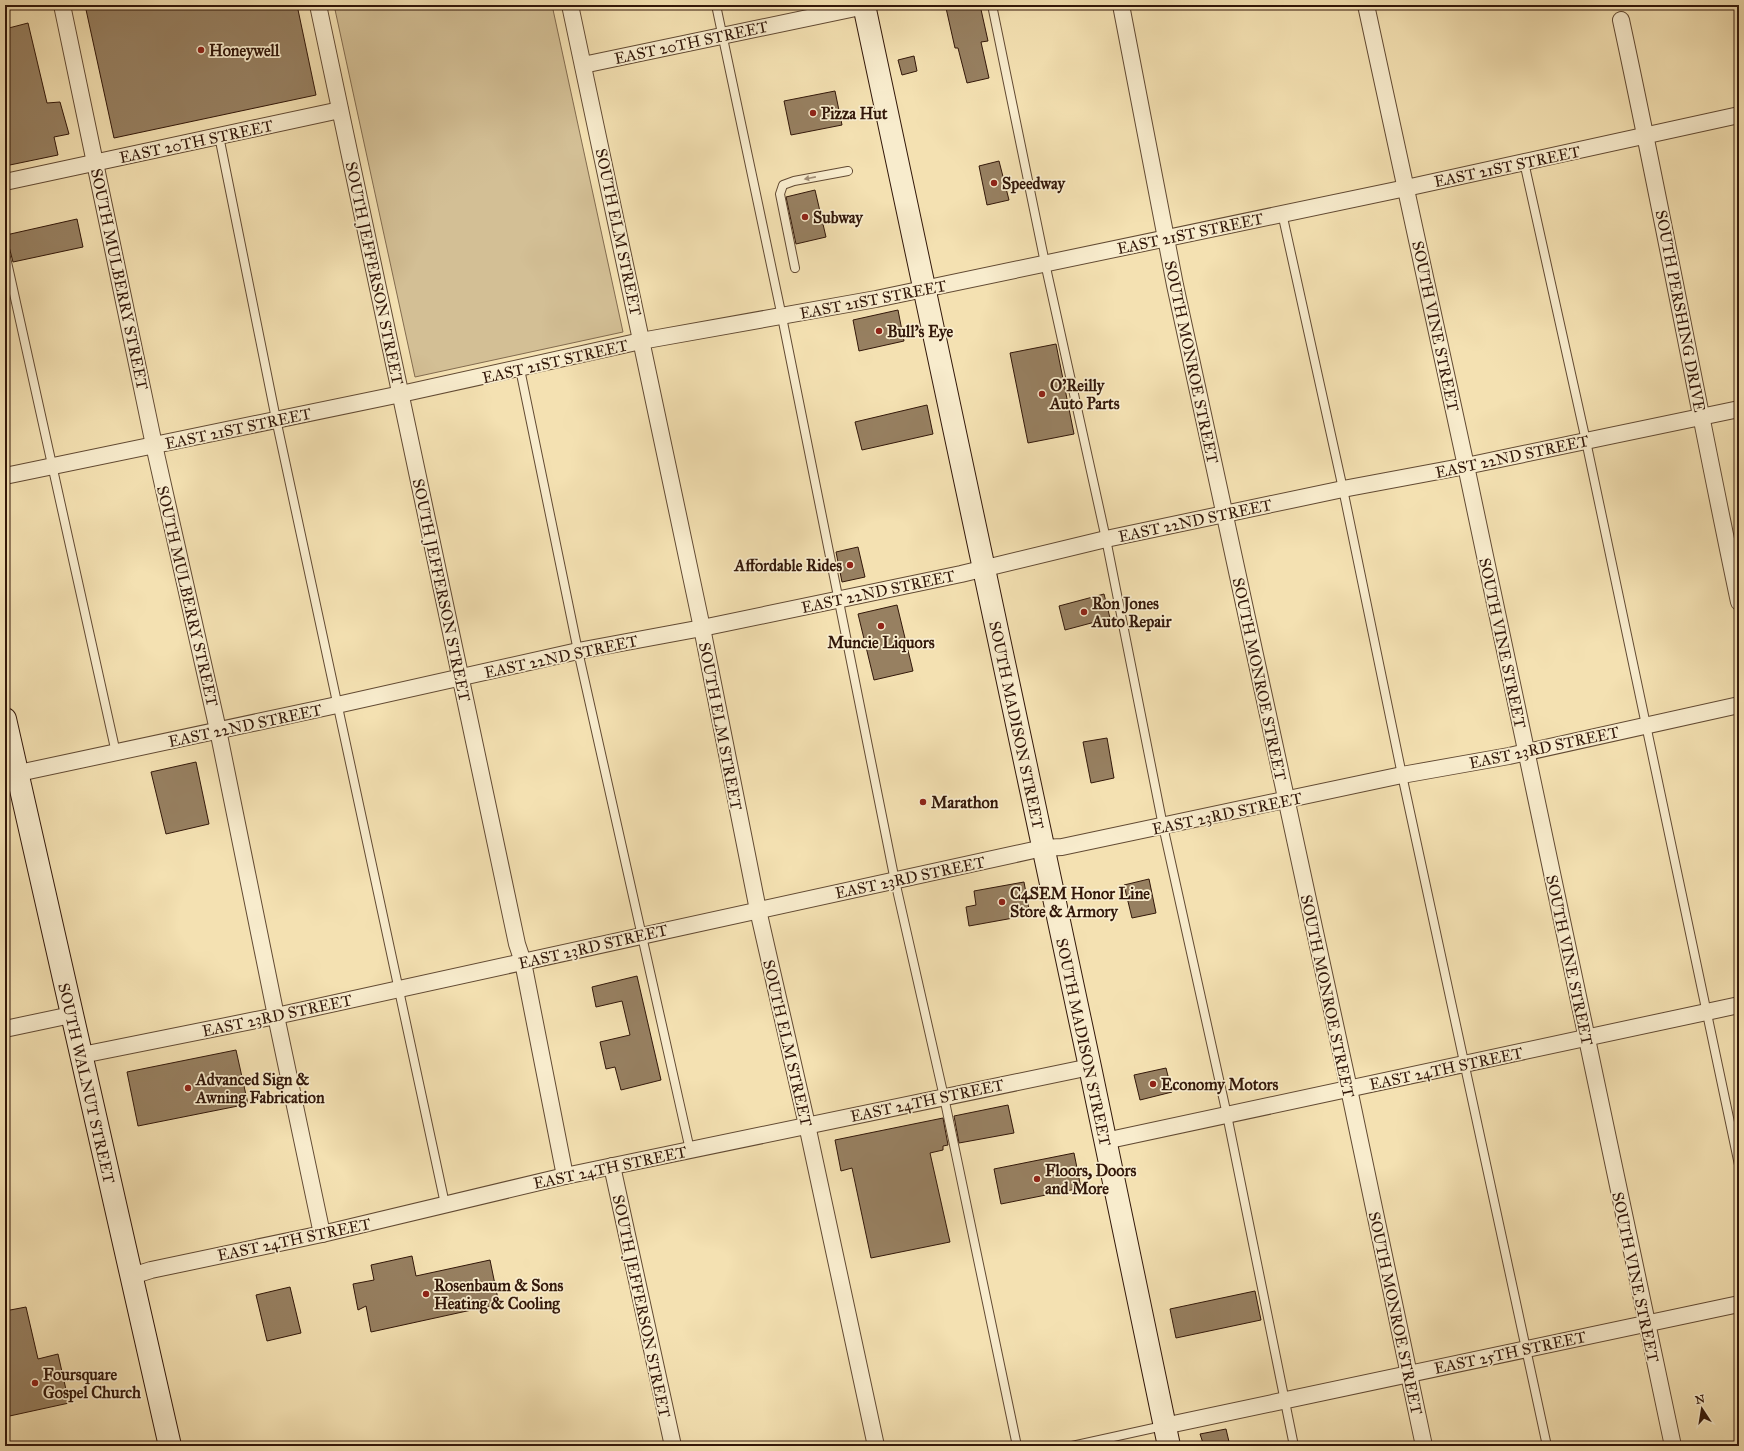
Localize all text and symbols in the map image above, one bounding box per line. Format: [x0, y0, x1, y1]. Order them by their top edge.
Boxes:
street label: EAST 20TH STREET [613, 17, 770, 68]
place label: Honeywell [209, 41, 280, 61]
marker: Honeywell [196, 45, 206, 55]
place label: Pizza Hut [821, 104, 888, 123]
marker: Pizza Hut [808, 108, 818, 118]
street label: EAST 20TH STREET [118, 116, 275, 167]
street label: EAST 21ST STREET [1432, 142, 1582, 191]
street label: SOUTH ELM STREET [591, 147, 646, 318]
street label: SOUTH JEFFERSON STREET [341, 160, 407, 386]
street label: SOUTH MULBERRY STREET [87, 167, 152, 392]
place label: Speedway [1002, 174, 1066, 194]
one-way arrow [804, 175, 816, 181]
marker: Speedway [989, 178, 999, 188]
place label: Subway [813, 208, 864, 228]
street label: SOUTH PERSHING DRIVE [1652, 208, 1709, 414]
street label: EAST 21ST STREET [1115, 209, 1265, 258]
marker: Subway [800, 212, 810, 222]
street label: SOUTH VINE STREET [1408, 239, 1463, 413]
street label: SOUTH MONROE STREET [1161, 259, 1222, 465]
street label: EAST 21ST STREET [798, 276, 948, 323]
place label: Bull's Eye [887, 322, 953, 342]
marker: Bull's Eye [874, 326, 884, 336]
street label: EAST 21ST STREET [480, 335, 630, 388]
place label: O'Reilly Auto Parts [1049, 376, 1120, 413]
marker: O'Reilly Auto Parts [1037, 389, 1047, 399]
street label: EAST 21ST STREET [163, 404, 313, 453]
street label: EAST 22ND STREET [1434, 431, 1591, 482]
street label: SOUTH JEFFERSON STREET [408, 477, 474, 703]
street label: SOUTH MULBERRY STREET [153, 484, 222, 708]
street label: EAST 22ND STREET [1117, 495, 1274, 546]
place label: Affordable Rides [734, 556, 842, 575]
street label: SOUTH VINE STREET [1475, 556, 1530, 730]
marker: Affordable Rides [845, 560, 855, 570]
street label: EAST 22ND STREET [800, 566, 957, 617]
street label: SOUTH MONROE STREET [1229, 576, 1290, 782]
place label: Ron Jones Auto Repair [1091, 594, 1172, 632]
marker: Ron Jones Auto Repair [1079, 607, 1089, 617]
street label: SOUTH MADISON STREET [985, 619, 1048, 831]
marker: Muncie Liquors [876, 621, 886, 631]
street label: EAST 22ND STREET [483, 631, 640, 682]
place label: Muncie Liquors [828, 633, 935, 653]
street label: SOUTH ELM STREET [695, 641, 746, 812]
street label: EAST 22ND STREET [167, 700, 324, 751]
street label: EAST 23RD STREET [1467, 722, 1621, 773]
street label: EAST 23RD STREET [1150, 788, 1304, 839]
place label: Marathon [931, 793, 999, 812]
marker: Marathon [918, 797, 928, 807]
street label: EAST 23RD STREET [833, 852, 987, 903]
street label: SOUTH VINE STREET [1542, 873, 1597, 1047]
place label: C4SEM Honor Line Store & Armory [1010, 884, 1150, 922]
street label: SOUTH MONROE STREET [1297, 893, 1358, 1099]
marker: C4SEM Honor Line Store & Armory [997, 897, 1007, 907]
street label: EAST 23RD STREET [517, 920, 670, 973]
street label: SOUTH MADISON STREET [1052, 936, 1115, 1148]
street label: SOUTH ELM STREET [759, 958, 816, 1128]
street label: SOUTH WALNUT STREET [54, 981, 119, 1185]
street label: EAST 23RD STREET [200, 990, 354, 1041]
street label: EAST 24TH STREET [1368, 1043, 1525, 1094]
place label: Advanced Sign & Awning Fabrication [195, 1070, 325, 1108]
street label: EAST 24TH STREET [849, 1075, 1006, 1126]
place label: Economy Motors [1161, 1075, 1279, 1095]
marker: Economy Motors [1148, 1079, 1158, 1089]
marker: Advanced Sign & Awning Fabrication [183, 1083, 193, 1093]
street label: EAST 24TH STREET [532, 1142, 689, 1193]
place label: Floors, Doors and More [1045, 1161, 1136, 1198]
marker: Floors, Doors and More [1032, 1174, 1042, 1184]
street label: SOUTH VINE STREET [1608, 1190, 1663, 1364]
street label: SOUTH JEFFERSON STREET [608, 1193, 674, 1419]
street label: SOUTH MONROE STREET [1365, 1210, 1426, 1416]
street label: EAST 24TH STREET [216, 1214, 373, 1265]
place label: Rosenbaum & Sons Heating & Cooling [434, 1276, 563, 1314]
marker: Rosenbaum & Sons Heating & Cooling [421, 1289, 431, 1299]
street label: EAST 25TH STREET [1432, 1327, 1588, 1378]
place label: Foursquare Gospel Church [43, 1365, 141, 1403]
marker: Foursquare Gospel Church [30, 1378, 40, 1388]
north arrow [1682, 1389, 1722, 1429]
text: N [1694, 1392, 1707, 1407]

